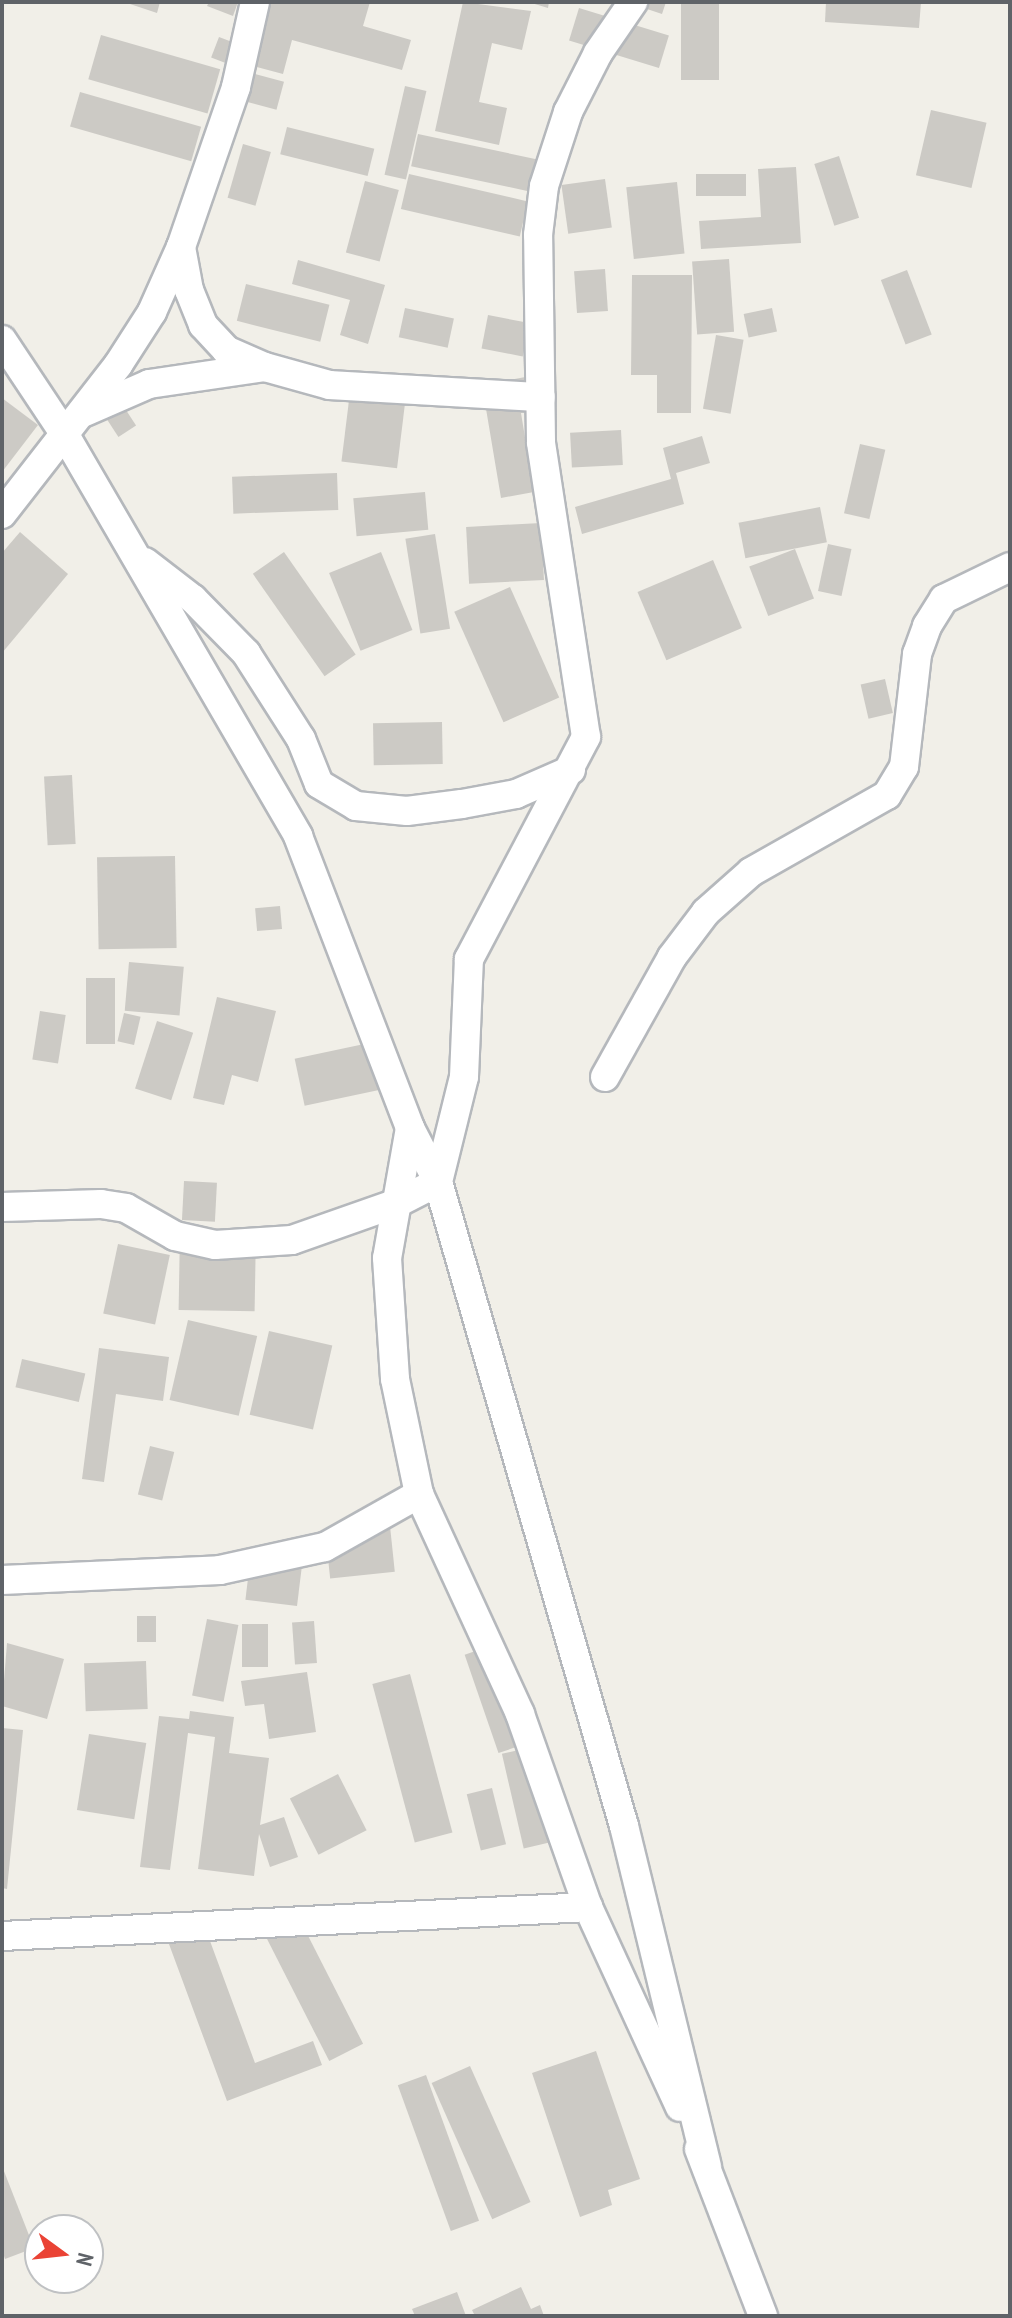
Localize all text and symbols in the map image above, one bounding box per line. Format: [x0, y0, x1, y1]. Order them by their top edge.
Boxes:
north arrow [24, 2214, 104, 2294]
text: N [70, 2250, 100, 2269]

